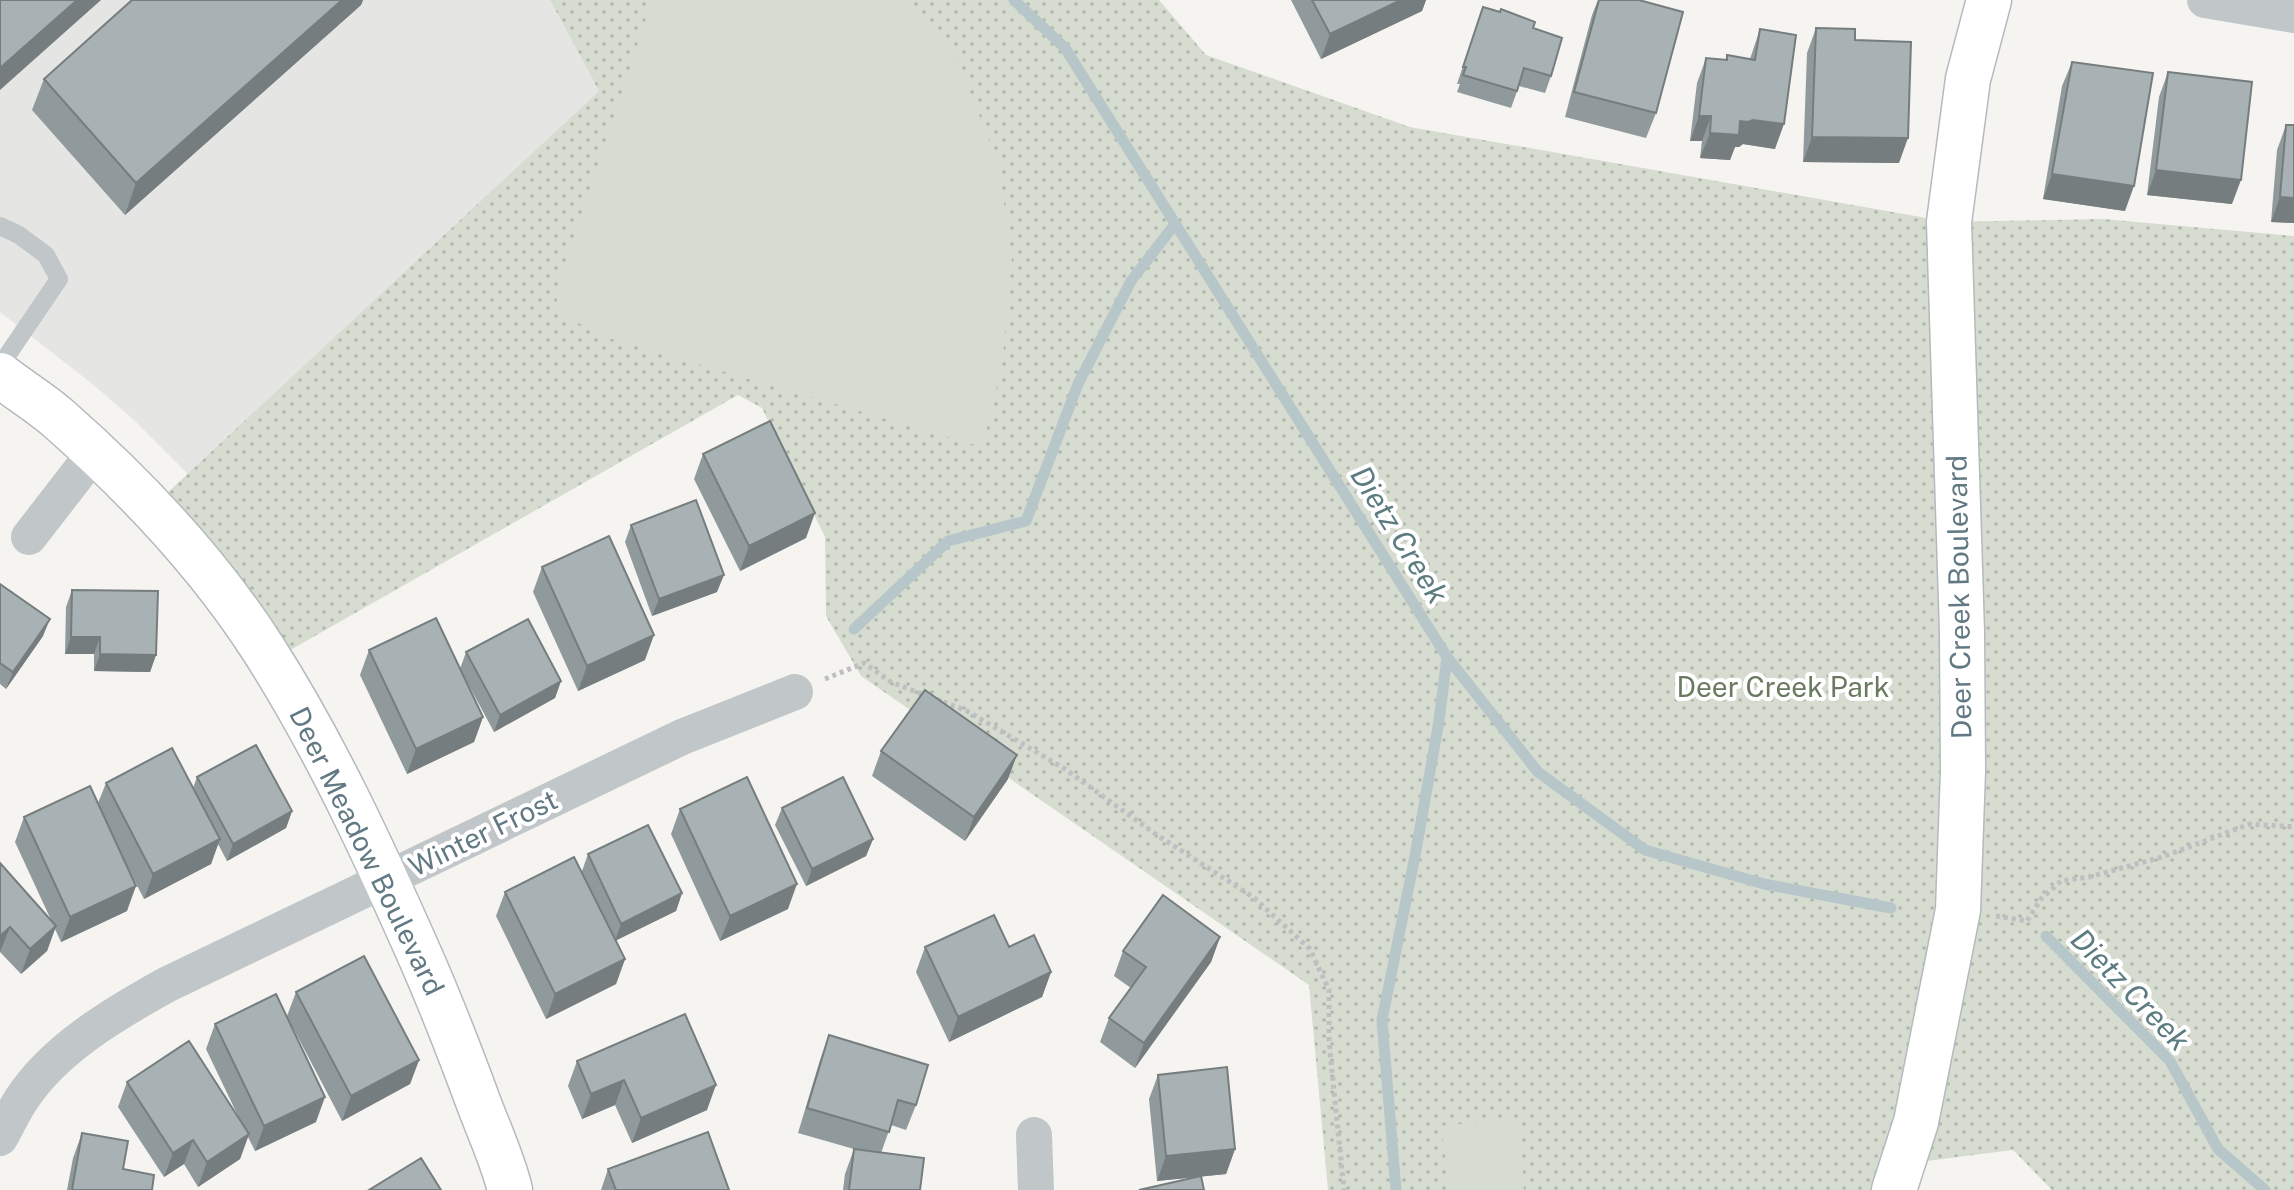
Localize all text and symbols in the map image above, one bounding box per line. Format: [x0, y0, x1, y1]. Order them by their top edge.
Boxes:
street label: Deer Creek Boulevard [1940, 455, 1977, 739]
water label: Dietz Creek [1343, 459, 1457, 611]
park label: Deer Creek Park [1677, 670, 1889, 703]
street label: Deer Meadow Boulevard [283, 701, 452, 1000]
street label: Winter Frost [403, 782, 563, 883]
water label: Dietz Creek [2064, 921, 2198, 1058]

